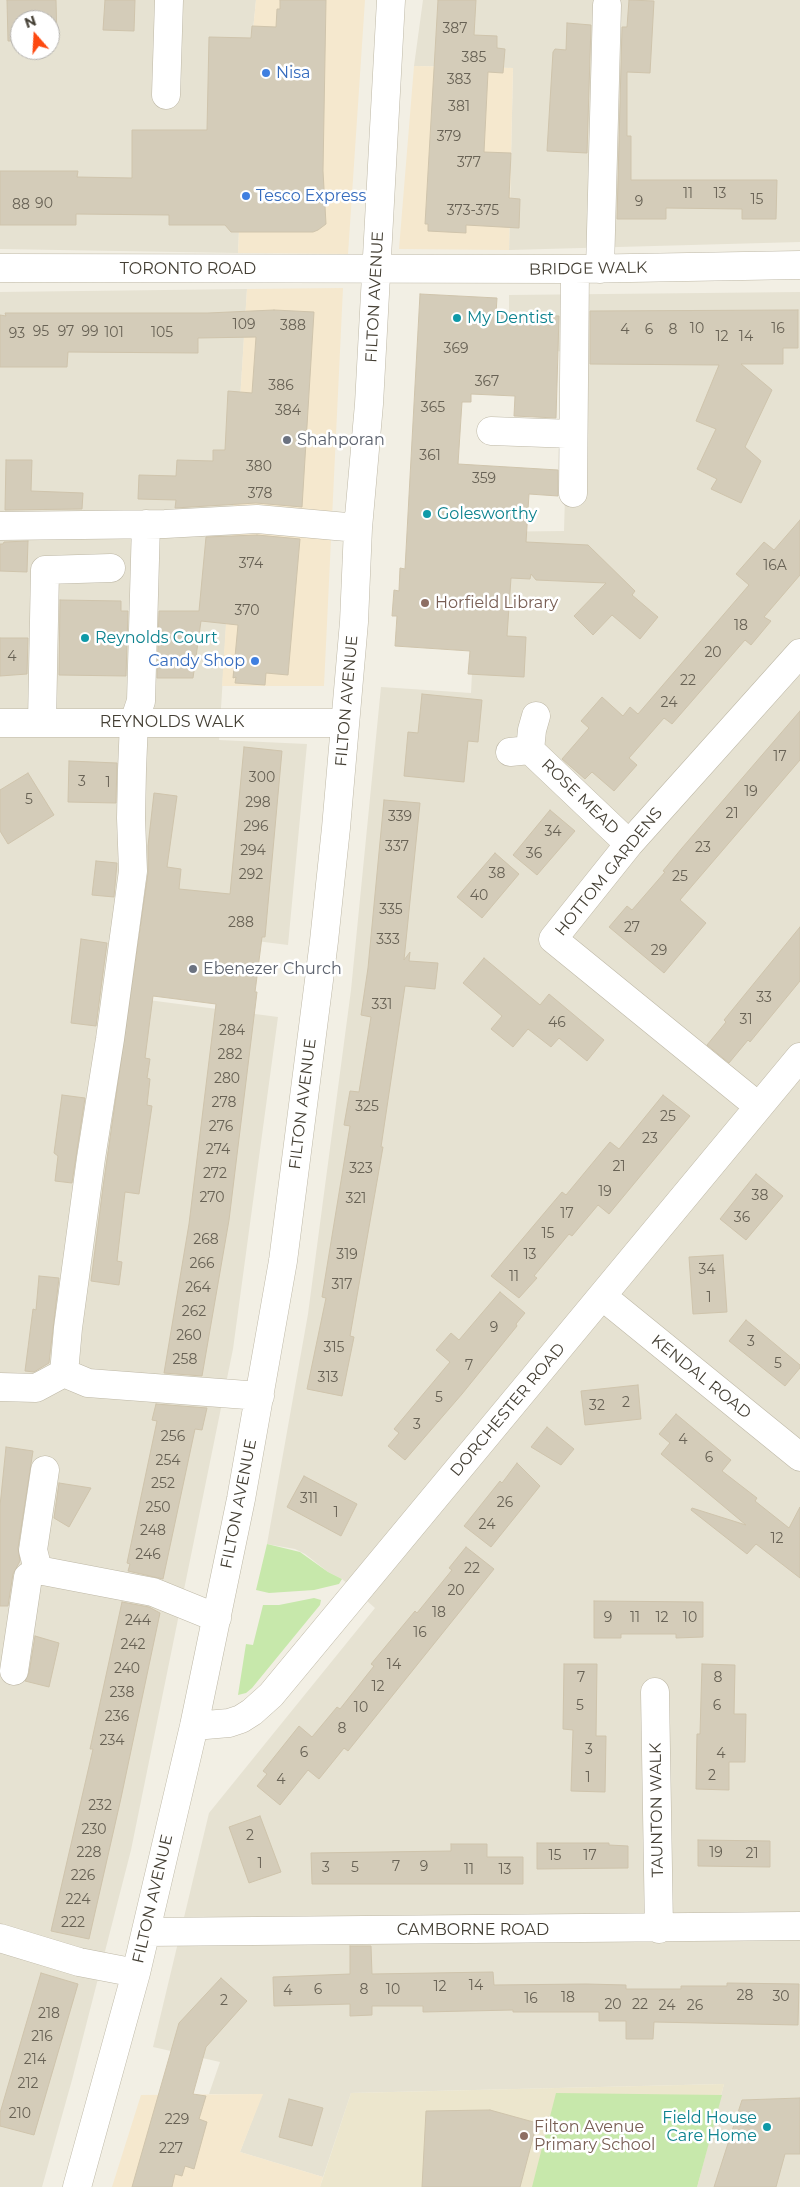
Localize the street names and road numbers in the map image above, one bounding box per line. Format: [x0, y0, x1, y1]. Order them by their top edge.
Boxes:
street label: FILTON AVENUE [362, 231, 388, 363]
street label: BRIDGE WALK [529, 258, 647, 280]
street label: TORONTO ROAD [120, 259, 256, 279]
street label: FILTON AVENUE [332, 635, 362, 767]
street label: REYNOLDS WALK [100, 712, 244, 732]
street label: ROSE MEAD [537, 755, 623, 839]
street label: HOTTOM GARDENS [551, 804, 667, 940]
street label: FILTON AVENUE [285, 1037, 321, 1171]
street label: KENDAL ROAD [647, 1331, 755, 1423]
street label: DORCHESTER ROAD [447, 1339, 569, 1481]
street label: FILTON AVENUE [217, 1438, 261, 1570]
street label: TAUNTON WALK [646, 1743, 668, 1877]
street label: FILTON AVENUE [129, 1833, 177, 1965]
street label: CAMBORNE ROAD [397, 1920, 549, 1940]

